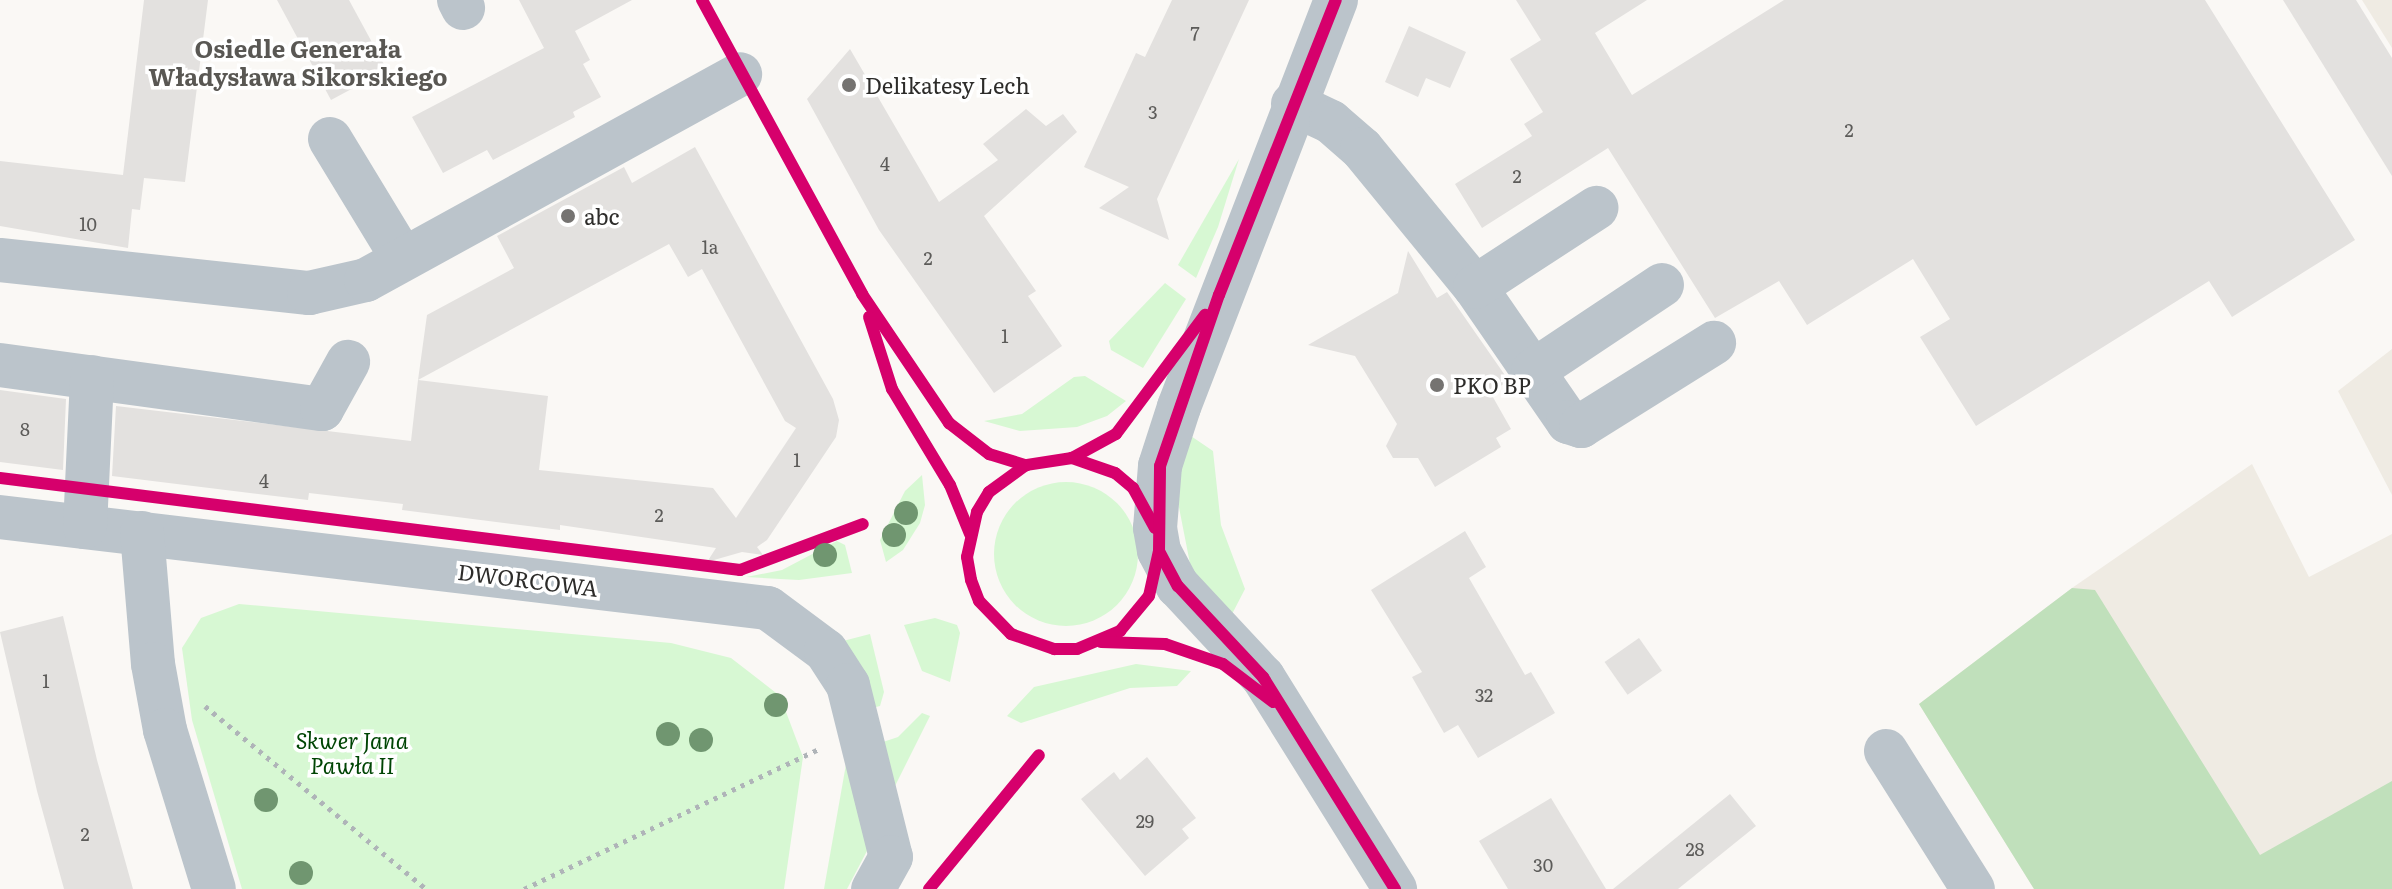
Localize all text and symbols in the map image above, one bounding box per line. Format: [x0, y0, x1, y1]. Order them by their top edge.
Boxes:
house number: 7 [1190, 22, 1200, 44]
district label: Osiedle Generała Władysława Sikorskiego [149, 34, 447, 90]
place label: Delikatesy Lech [865, 72, 1030, 98]
marker: Delikatesy Lech [840, 76, 858, 94]
house number: 3 [1148, 101, 1158, 123]
house number: 2 [1844, 119, 1854, 141]
house number: 4 [880, 153, 890, 175]
house number: 2 [1512, 165, 1522, 187]
place label: abc [584, 203, 620, 229]
marker: abc [559, 207, 577, 225]
house number: 10 [79, 213, 97, 235]
house number: 1a [701, 236, 719, 258]
house number: 2 [923, 247, 933, 269]
house number: 1 [1001, 325, 1009, 347]
place label: PKO BP [1453, 372, 1531, 398]
marker: PKO BP [1428, 376, 1446, 394]
house number: 8 [20, 418, 30, 440]
house number: 1 [793, 449, 801, 471]
house number: 4 [259, 470, 269, 492]
house number: 2 [654, 504, 664, 526]
street label: DWORCOWA [456, 557, 600, 601]
house number: 1 [42, 670, 50, 692]
house number: 32 [1475, 684, 1493, 706]
park label: Skwer Jana Pawła II [296, 726, 408, 778]
house number: 29 [1136, 810, 1154, 832]
house number: 2 [80, 823, 90, 845]
house number: 28 [1685, 838, 1705, 860]
house number: 30 [1533, 854, 1553, 876]

